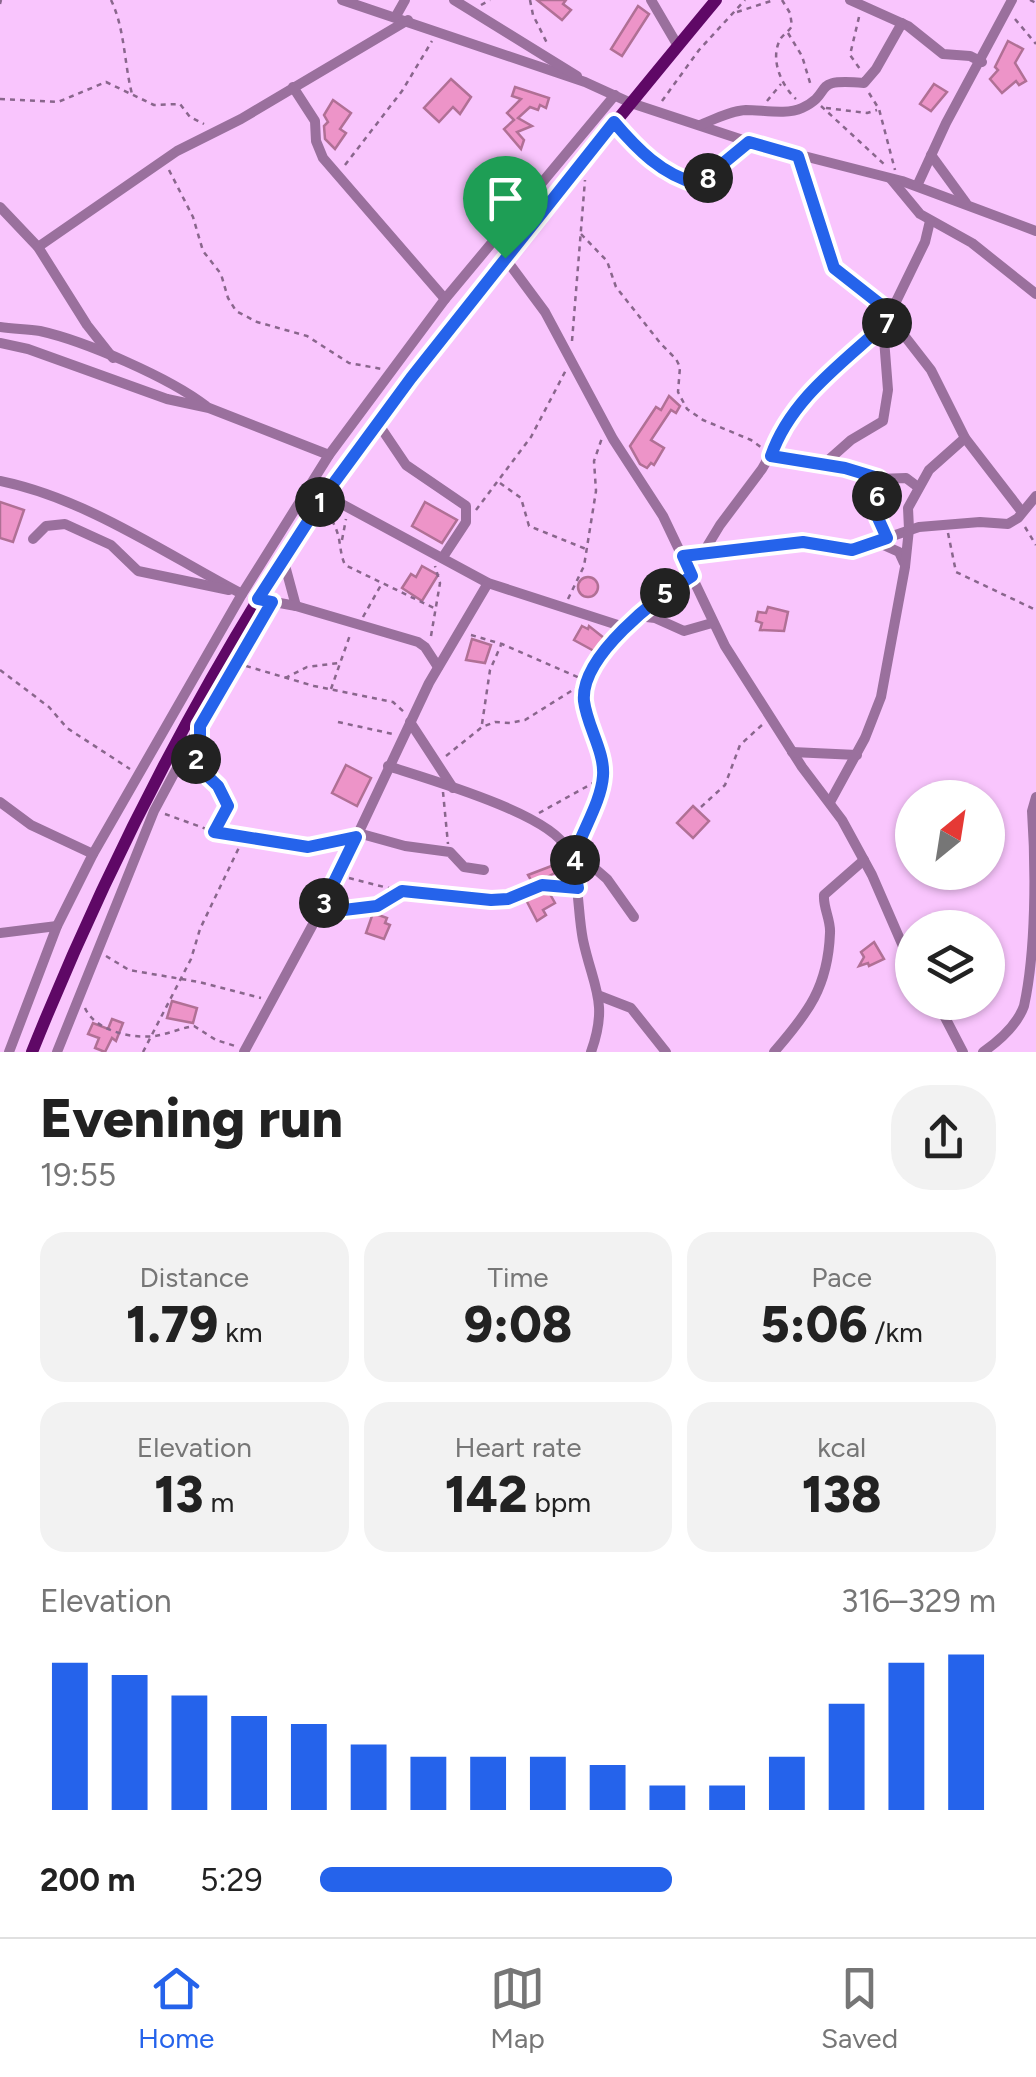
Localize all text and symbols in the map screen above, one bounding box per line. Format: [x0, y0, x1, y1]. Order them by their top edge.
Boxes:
pin: 8 [683, 153, 733, 203]
pin [463, 156, 548, 259]
text: 8 [699, 161, 717, 195]
icon: arrive [478, 171, 533, 226]
pin: 7 [862, 298, 912, 348]
text: 7 [879, 306, 895, 340]
pin: 6 [852, 471, 902, 521]
pin: 1 [295, 477, 345, 527]
text: 6 [869, 479, 885, 513]
text: 1 [314, 485, 326, 519]
pin: 5 [640, 568, 690, 618]
text: 5 [657, 576, 673, 610]
pin: 2 [171, 734, 221, 784]
text: 2 [188, 742, 204, 776]
north arrow [895, 780, 1005, 890]
map controls [895, 780, 1005, 1020]
pin: 4 [550, 835, 600, 885]
text: 4 [566, 843, 584, 877]
pin: 3 [299, 878, 349, 928]
text: 3 [316, 886, 332, 920]
button: layers [895, 910, 1005, 1020]
text: Evening run [40, 1085, 343, 1151]
button: share [891, 1085, 996, 1190]
text: 19:55 [40, 1156, 116, 1194]
text: Distance [139, 1260, 249, 1294]
text: Time [487, 1260, 549, 1294]
text: Pace [811, 1260, 872, 1294]
text: 1.79 [126, 1294, 218, 1355]
text: 9:08 [464, 1294, 572, 1355]
text: 5:06 [760, 1294, 868, 1355]
text: km [218, 1315, 263, 1349]
text: /km [868, 1315, 923, 1349]
text: Elevation [137, 1430, 252, 1464]
text: Heart rate [454, 1430, 582, 1464]
text: kcal [817, 1430, 866, 1464]
text: 13 [154, 1464, 204, 1525]
text: 142 [445, 1464, 527, 1525]
text: 138 [802, 1464, 882, 1525]
text: m [204, 1485, 234, 1519]
text: bpm [527, 1485, 591, 1519]
text: Elevation [40, 1582, 172, 1620]
text: 316–329 m [841, 1582, 996, 1620]
text: 200 m [40, 1861, 136, 1899]
text: 5:29 [200, 1861, 263, 1899]
tab: Home [138, 1961, 214, 2055]
tab: Map [490, 1961, 545, 2055]
tab: Saved [821, 1961, 898, 2055]

